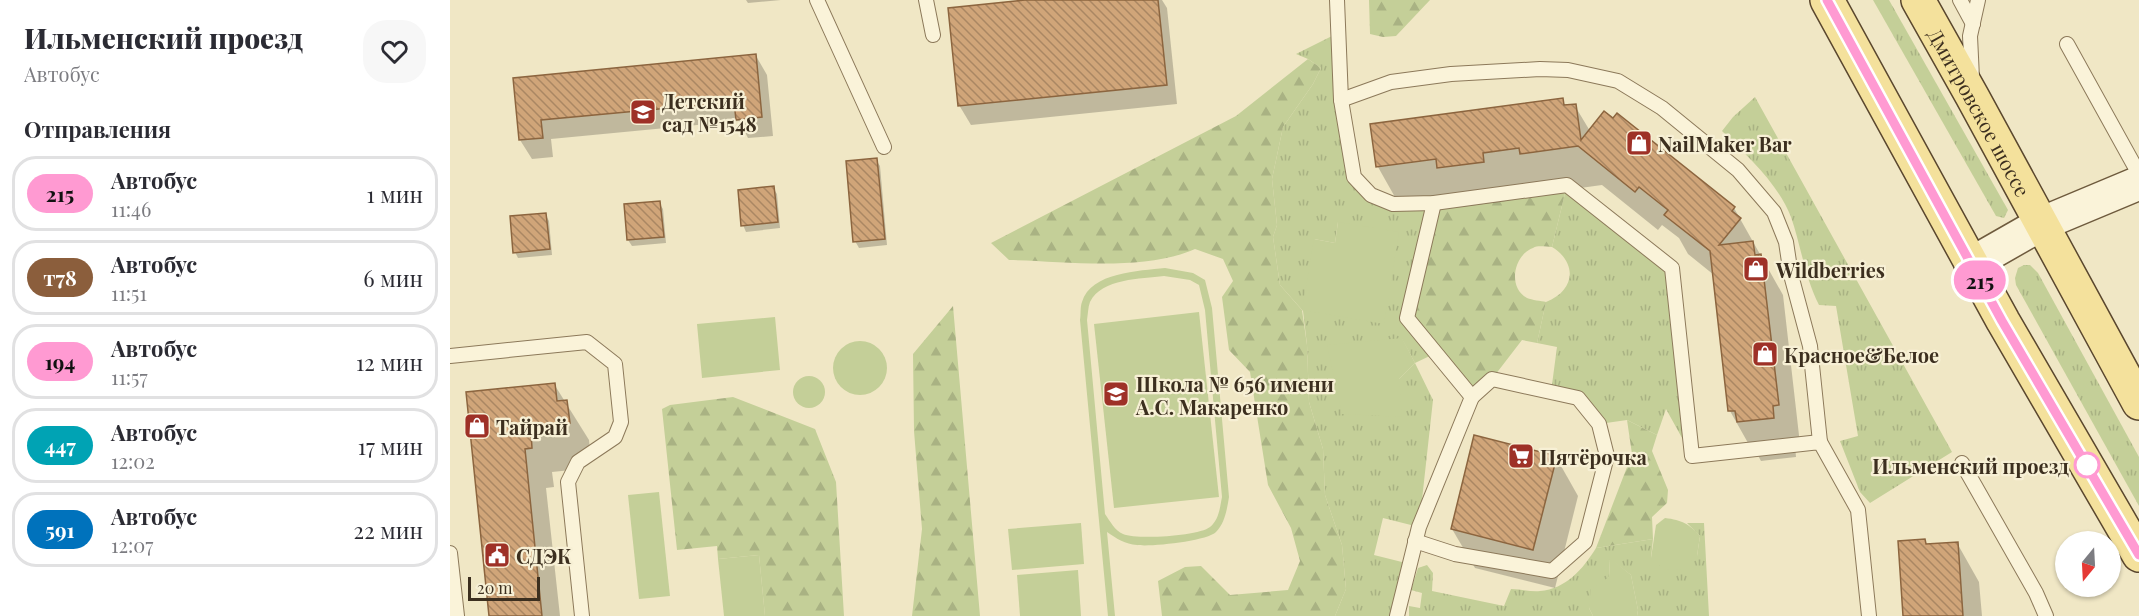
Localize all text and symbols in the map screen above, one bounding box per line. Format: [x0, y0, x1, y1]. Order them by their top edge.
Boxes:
text: Ильменский проезд [24, 19, 303, 56]
button: heart [363, 20, 426, 83]
street label: Дмитровское шоссе [1923, 23, 2037, 201]
text: Автобус [24, 60, 100, 87]
place label: Детский сад №1548 [662, 87, 757, 137]
school or university icon: Детский сад №1548 [628, 97, 658, 127]
text: Отправления [24, 114, 171, 144]
shop icon: NailMaker Bar [1624, 128, 1654, 158]
place label: NailMaker Bar [1658, 130, 1792, 157]
text: Автобус [111, 165, 197, 195]
text: 215 [46, 179, 74, 207]
text: 1 мин [367, 179, 423, 209]
text: 11:46 [111, 195, 151, 222]
text: Автобус [111, 249, 197, 279]
shop icon: Wildberries [1741, 254, 1771, 284]
place label: Wildberries [1775, 256, 1885, 283]
line badge: 215 [1946, 260, 2014, 300]
text: т78 [43, 263, 77, 291]
text: 6 мин [363, 263, 423, 293]
text: 215 [1966, 266, 1994, 294]
text: 11:51 [111, 279, 147, 306]
text: Автобус [111, 333, 197, 363]
shop icon: Красное&Белое [1750, 339, 1780, 369]
place label: Красное&Белое [1784, 341, 1939, 368]
text: 194 [45, 347, 75, 375]
text: 12 мин [356, 347, 423, 377]
text: 11:57 [111, 363, 148, 390]
place label: Школа № 656 имени А.С. Макаренко [1135, 370, 1334, 420]
school or university icon: Школа № 656 имени А.С. Макаренко [1101, 379, 1131, 409]
shop icon: Тайрай [462, 411, 492, 441]
place label: Тайрай [496, 413, 568, 440]
text: Автобус [111, 417, 197, 447]
text: 447 [44, 431, 76, 459]
text: 17 мин [358, 431, 423, 461]
supermarket icon: Пятёрочка [1506, 441, 1536, 471]
place label: Пятёрочка [1540, 443, 1647, 470]
text: 12:02 [111, 447, 155, 474]
place label: Ильменский проезд [1872, 452, 2069, 479]
marker: Ильменский проезд [2074, 452, 2100, 478]
text: Автобус [111, 501, 197, 531]
text: 591 [45, 515, 75, 543]
text: 22 мин [354, 515, 423, 545]
text: 12:07 [111, 531, 153, 558]
north arrow [2055, 531, 2121, 597]
map controls [2055, 531, 2121, 597]
public building icon: СДЭК [482, 540, 512, 570]
place label: СДЭК [516, 542, 572, 569]
scale bar [468, 574, 540, 602]
text: 20 m [477, 577, 512, 598]

